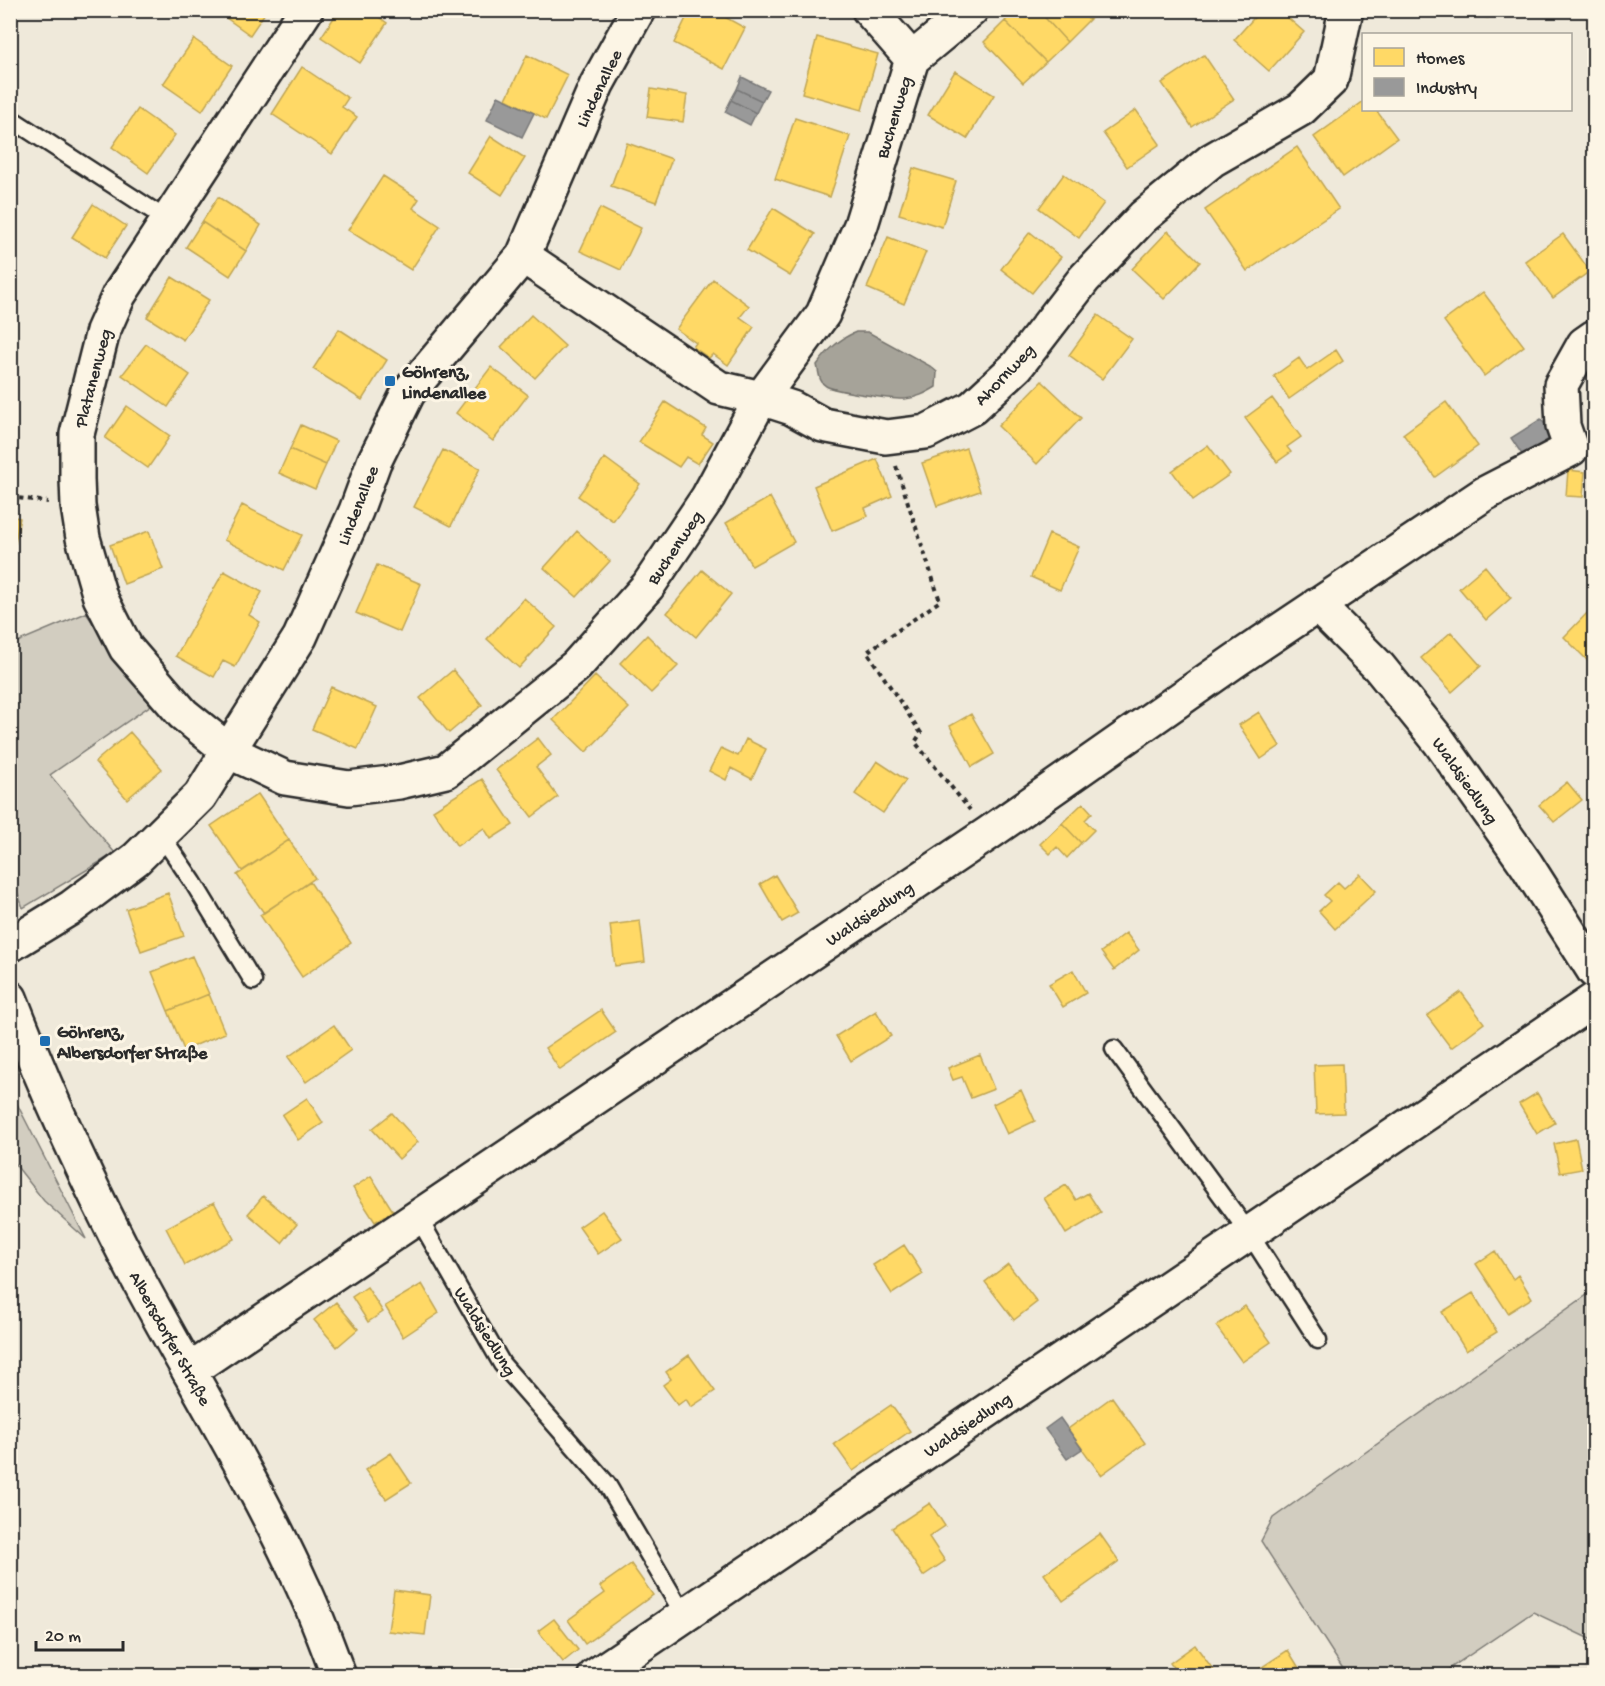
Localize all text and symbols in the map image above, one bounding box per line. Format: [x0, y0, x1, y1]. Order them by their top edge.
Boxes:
legend [1362, 33, 1572, 111]
street label: Lindenallee [572, 46, 628, 131]
text: Homes [1416, 49, 1466, 70]
street label: Buchenweg [873, 74, 918, 162]
text: Industry [1416, 79, 1477, 100]
street label: Platanenweg [71, 327, 118, 431]
street label: Ahornweg [971, 340, 1040, 411]
place label: Göhrenz, Lindenallee [402, 363, 487, 405]
marker: Göhrenz, Lindenallee [383, 374, 397, 388]
street label: Lindenallee [334, 462, 385, 549]
street label: Buchenweg [643, 507, 708, 590]
street label: Waldsiedlung [1426, 734, 1502, 829]
street label: Waldsiedlung [823, 878, 918, 952]
place label: Göhrenz, Albersdorfer Straße [56, 1023, 208, 1065]
marker: Göhrenz, Albersdorfer Straße [38, 1034, 52, 1048]
street label: Albersdorfer Straße [123, 1268, 215, 1411]
street label: Waldsiedlung [448, 1284, 520, 1381]
street label: Waldsiedlung [921, 1389, 1016, 1463]
scale bar [36, 1614, 123, 1652]
text: 20 m [45, 1627, 81, 1648]

